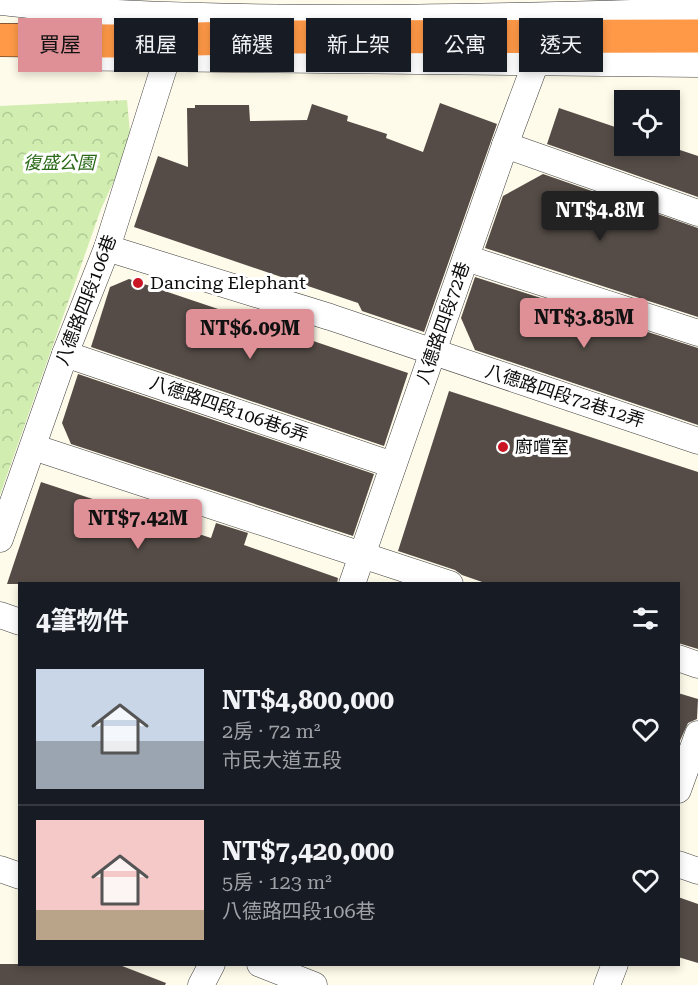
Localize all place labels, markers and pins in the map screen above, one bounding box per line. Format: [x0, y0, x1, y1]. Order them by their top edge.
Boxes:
pin: NT$4.8M [545, 191, 655, 242]
place label: Dancing Elephant [150, 272, 306, 293]
marker: Dancing Elephant [131, 276, 145, 290]
pin: NT$3.85M [522, 298, 646, 349]
pin: NT$6.09M [188, 309, 312, 360]
place label: 廚嚐室 [515, 436, 569, 457]
marker: 廚嚐室 [496, 440, 510, 454]
pin: NT$7.42M [76, 499, 200, 550]

